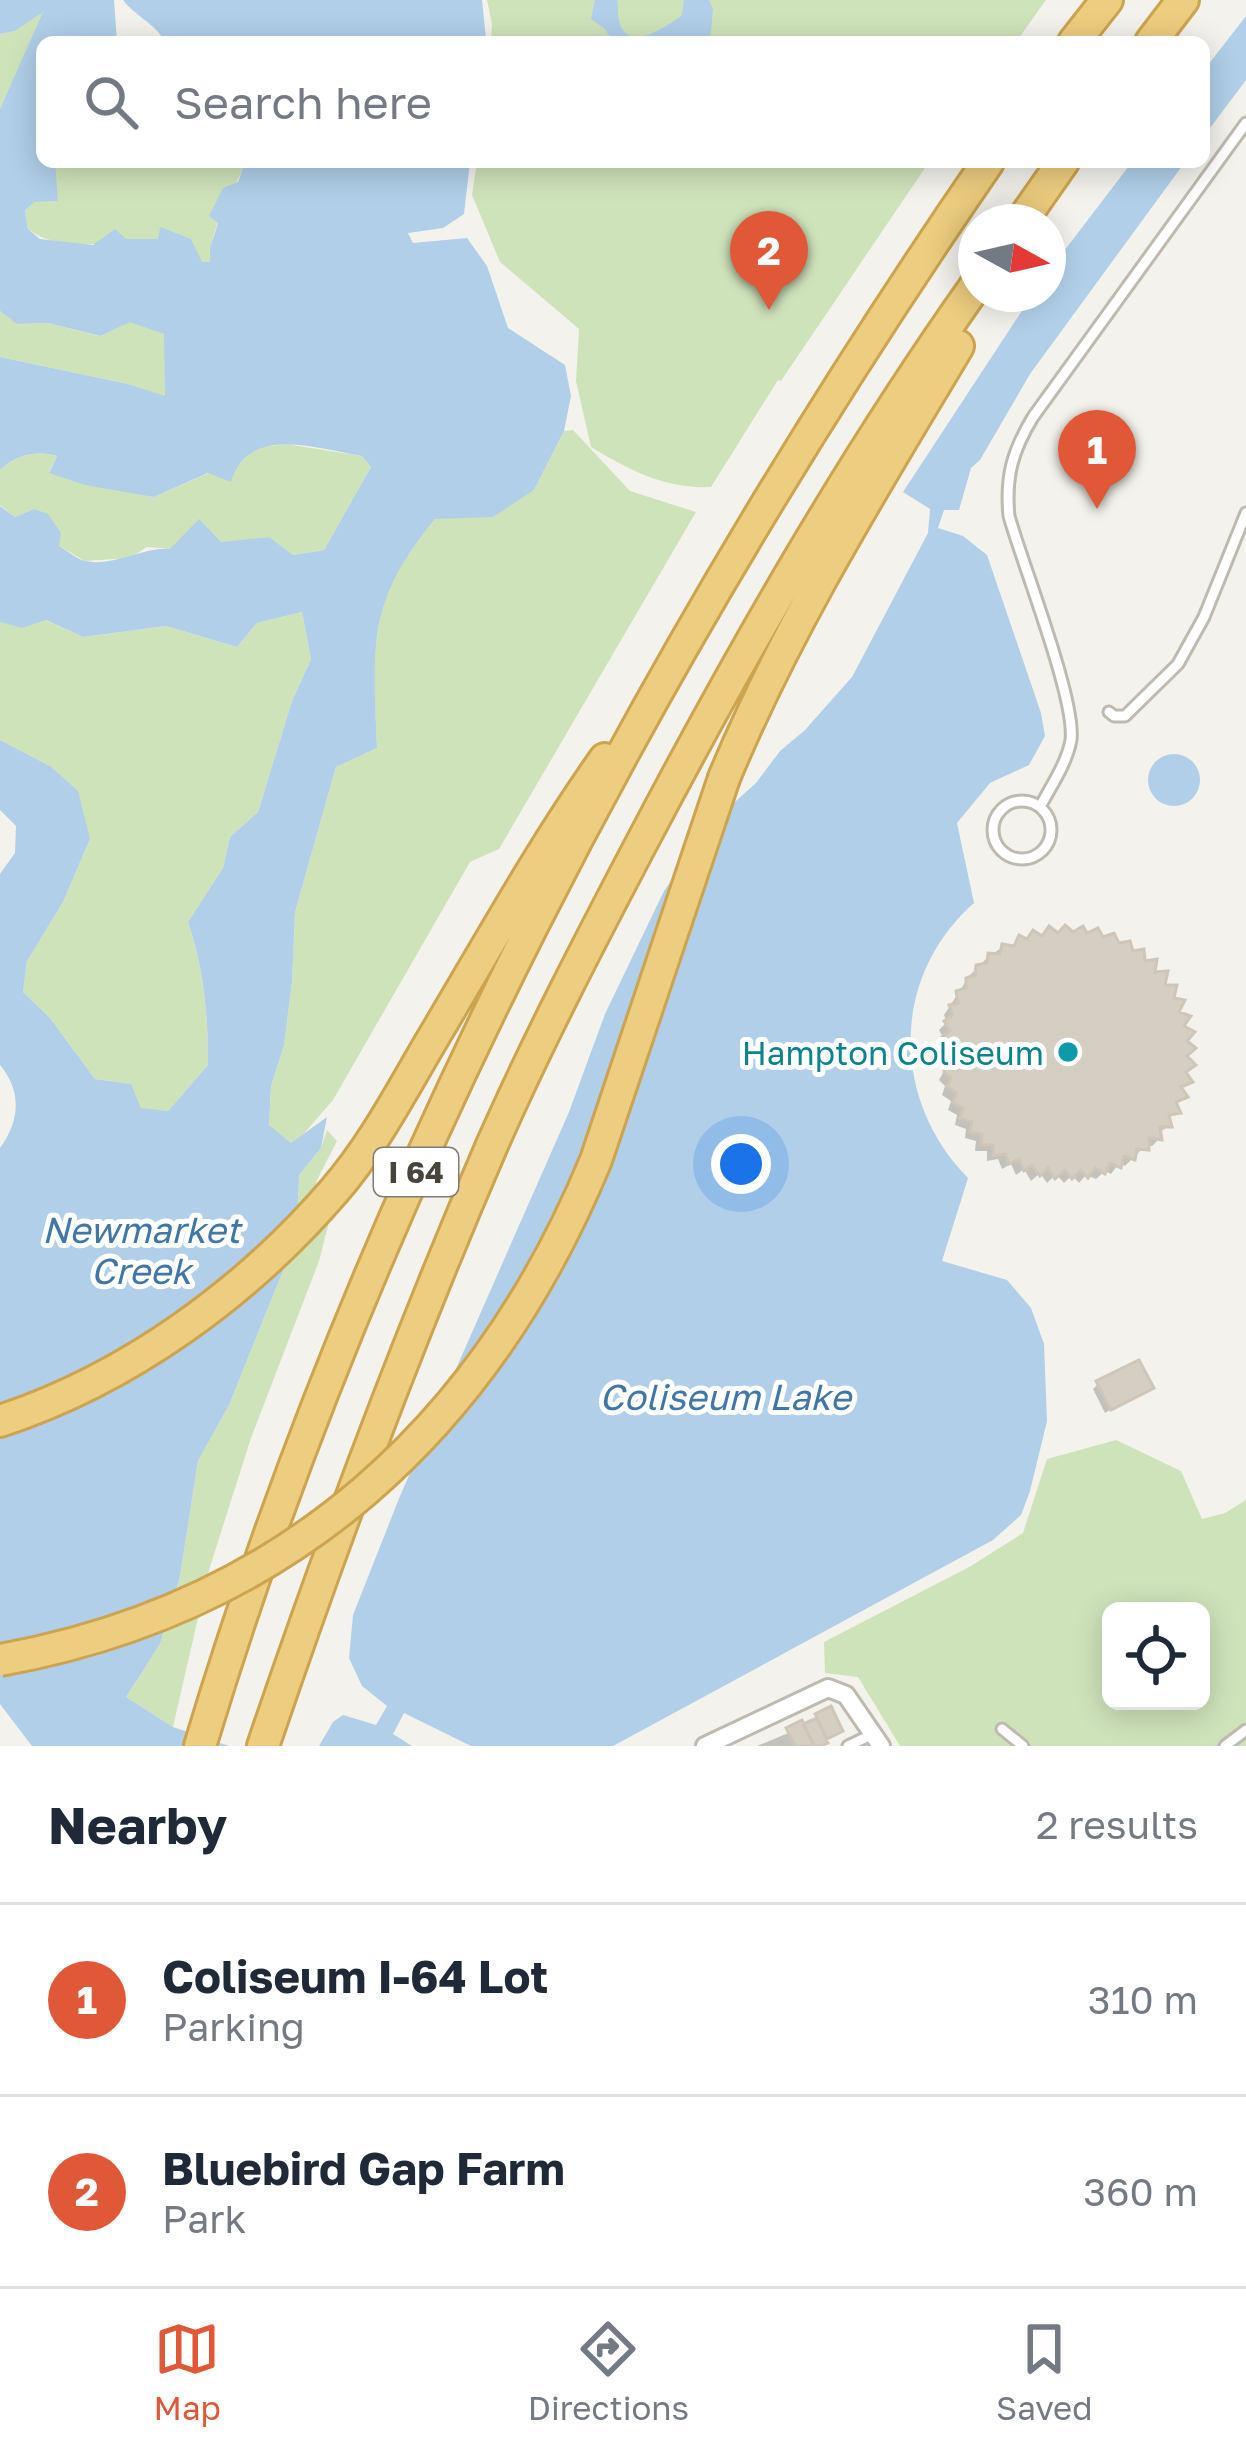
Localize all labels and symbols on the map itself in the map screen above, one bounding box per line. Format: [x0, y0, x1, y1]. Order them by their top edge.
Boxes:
north arrow [958, 204, 1066, 312]
pin: 2 [730, 211, 808, 310]
pin: 1 [1058, 410, 1136, 509]
place label: Hampton Coliseum [742, 1033, 1044, 1072]
marker: Hampton Coliseum [1055, 1039, 1081, 1065]
your location [711, 1134, 771, 1194]
road number: I 64 [374, 1148, 458, 1196]
water label: Newmarket Creek [42, 1208, 244, 1292]
water label: Coliseum Lake [599, 1375, 853, 1418]

